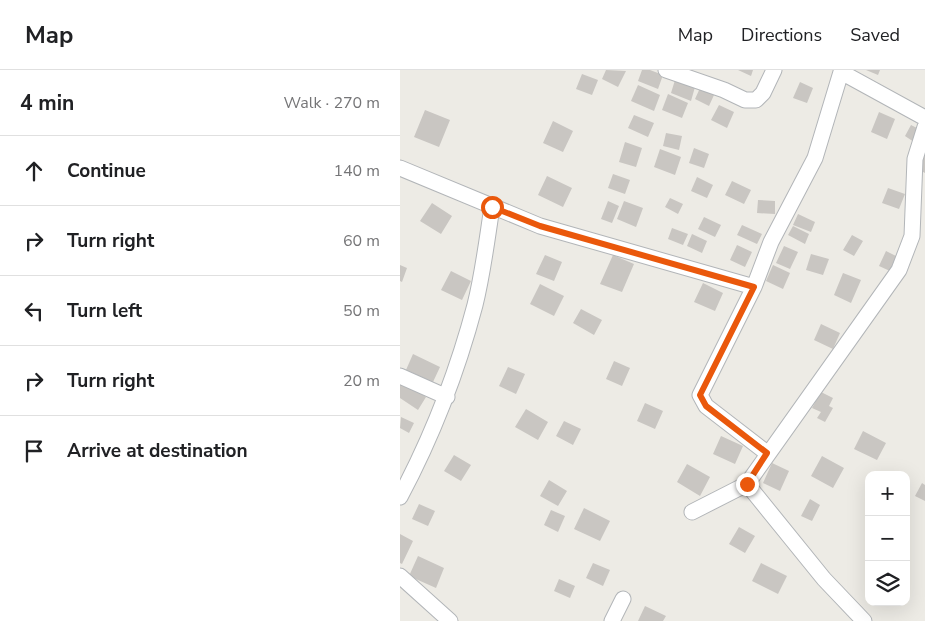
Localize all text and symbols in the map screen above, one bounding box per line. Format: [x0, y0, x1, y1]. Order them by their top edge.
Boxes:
text: Map [25, 19, 73, 51]
text: Map [678, 23, 713, 47]
text: Directions [741, 23, 822, 47]
text: Saved [850, 23, 900, 47]
text: 4 min [20, 89, 74, 117]
text: Walk · 270 m [284, 92, 380, 114]
icon: ahead [20, 157, 48, 185]
text: Continue [67, 158, 146, 184]
text: 140 m [333, 160, 380, 182]
route start [481, 196, 504, 219]
icon: right [20, 227, 48, 255]
text: Turn right [67, 228, 154, 254]
text: 60 m [343, 230, 380, 252]
icon: left [20, 297, 48, 325]
text: Turn left [67, 298, 142, 324]
text: 50 m [343, 300, 380, 322]
icon: right [20, 367, 48, 395]
text: Turn right [67, 368, 154, 394]
text: 20 m [343, 370, 380, 392]
icon: arrive [20, 437, 48, 465]
text: Arrive at destination [67, 438, 248, 464]
map controls [865, 471, 910, 606]
button: + [865, 471, 910, 516]
route end [736, 473, 759, 496]
button: − [865, 516, 910, 561]
button: layers [865, 561, 910, 606]

